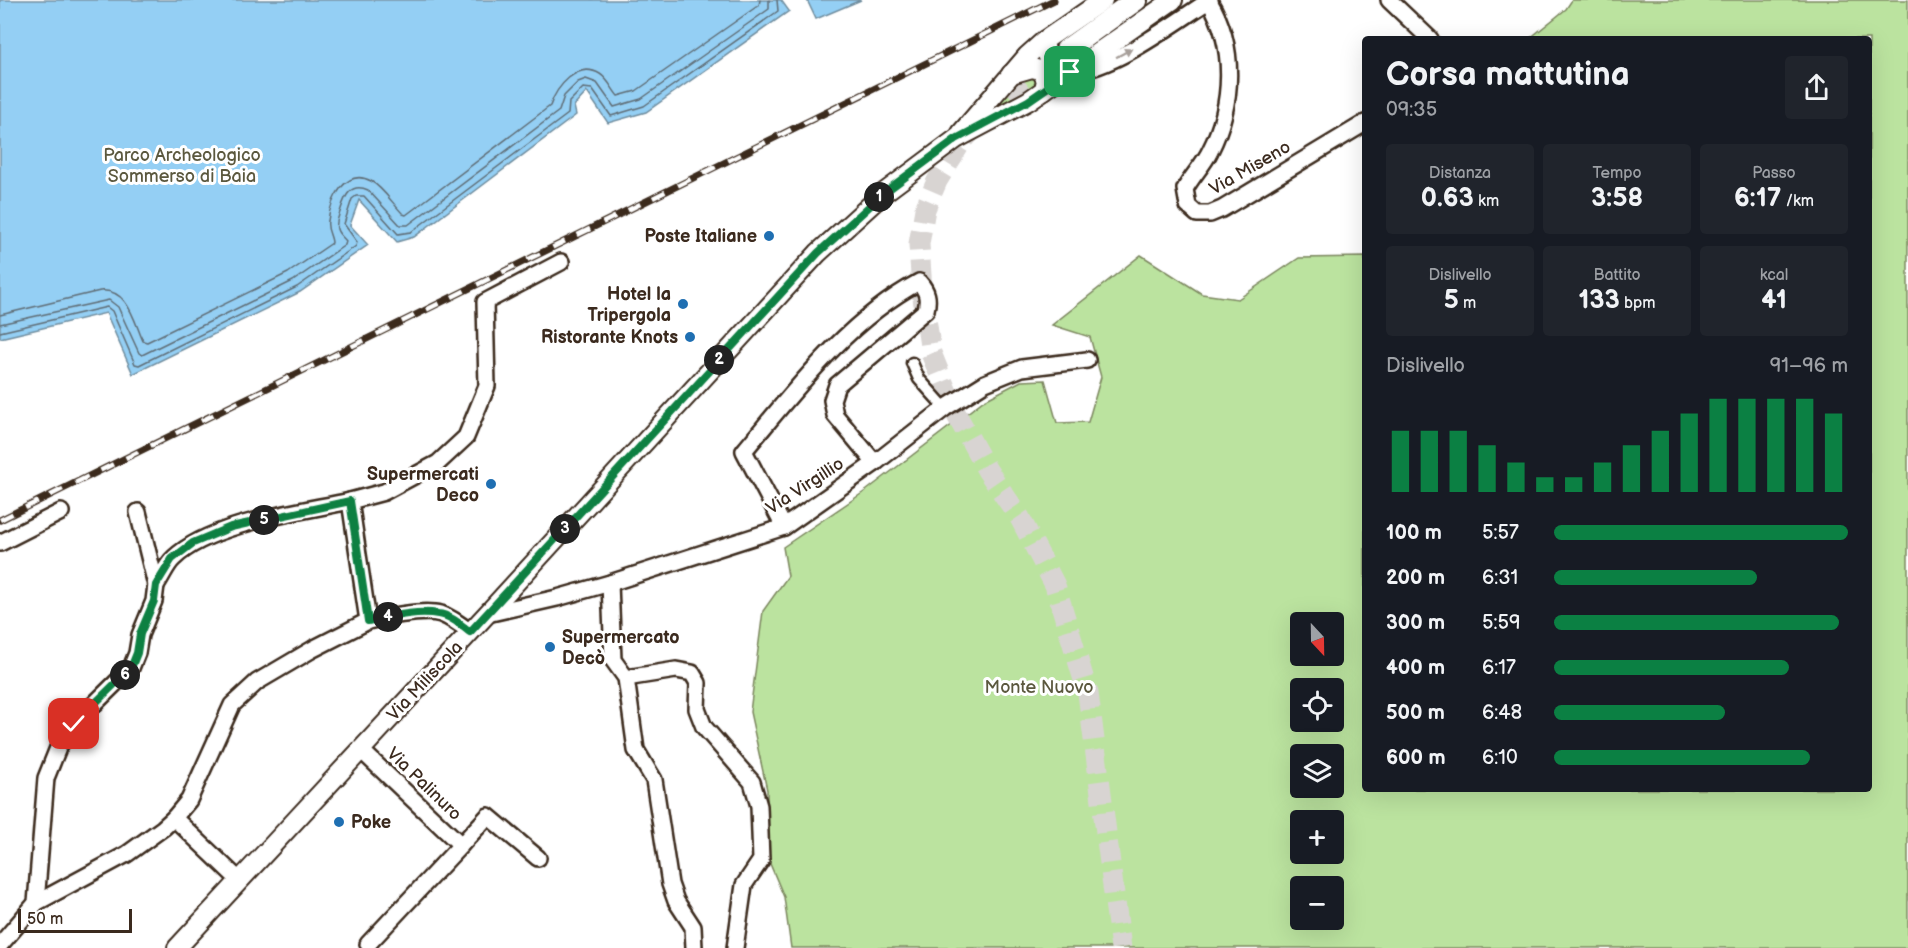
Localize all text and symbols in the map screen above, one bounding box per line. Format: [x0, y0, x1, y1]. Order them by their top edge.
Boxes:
pin [1044, 46, 1095, 97]
one-way arrow [1115, 48, 1133, 58]
icon: arrive [1053, 55, 1086, 88]
text: Corsa mattutina [1386, 55, 1630, 95]
button: share [1785, 56, 1848, 119]
text: 09:35 [1386, 98, 1437, 122]
street label: Via Miseno [1206, 136, 1294, 200]
park label: Parco Archeologico Sommerso di Baia [103, 145, 261, 187]
text: Distanza [1429, 164, 1491, 183]
text: Tempo [1592, 164, 1642, 183]
text: Passo [1752, 164, 1796, 183]
pin: 1 [864, 182, 894, 212]
text: 0.63 [1421, 183, 1474, 214]
text: 3:58 [1591, 183, 1643, 214]
text: 6:17 [1734, 183, 1781, 214]
text: 1 [876, 187, 882, 206]
text: km [1474, 192, 1499, 211]
text: /km [1781, 192, 1814, 211]
place label: Poste Italiane [645, 226, 757, 247]
marker: Poste Italiane [762, 229, 776, 243]
text: Dislivello [1428, 266, 1492, 285]
text: Battito [1593, 266, 1641, 285]
text: kcal [1760, 266, 1788, 285]
place label: Hotel la Tripergola [588, 284, 671, 326]
text: 5 [1444, 285, 1459, 316]
text: 133 [1578, 285, 1620, 316]
text: 41 [1761, 285, 1787, 316]
text: m [1459, 294, 1476, 313]
text: bpm [1620, 294, 1656, 313]
marker: Hotel la Tripergola [676, 297, 690, 311]
place label: Ristorante Knots [541, 327, 678, 348]
marker: Ristorante Knots [683, 330, 697, 344]
pin: 2 [704, 345, 734, 375]
text: 2 [714, 350, 724, 369]
text: Dislivello [1386, 354, 1465, 378]
text: 91–96 m [1770, 354, 1848, 378]
street label: Via Virgillio [762, 453, 848, 519]
place label: Supermercati Deco [367, 464, 479, 506]
marker: Supermercati Deco [484, 477, 498, 491]
pin: 5 [249, 505, 279, 535]
text: 5 [259, 510, 269, 529]
pin: 3 [550, 514, 580, 544]
text: 3 [560, 519, 570, 538]
text: 100 m [1386, 521, 1442, 545]
text: 5:57 [1482, 521, 1519, 545]
text: 200 m [1386, 566, 1445, 590]
text: 6:31 [1482, 566, 1518, 590]
pin: 4 [373, 602, 403, 632]
text: 4 [383, 607, 393, 626]
text: 300 m [1386, 611, 1445, 635]
text: 5:59 [1482, 611, 1521, 635]
north arrow [1290, 612, 1344, 666]
map controls [1290, 612, 1344, 930]
place label: Supermercato Decò [562, 627, 680, 669]
street label: Via Miliscola [383, 637, 467, 725]
marker: Supermercato Decò [543, 640, 557, 654]
text: 400 m [1386, 656, 1445, 680]
text: 6:17 [1482, 656, 1516, 680]
pin: 6 [110, 660, 140, 690]
text: 6 [120, 665, 130, 684]
park label: Monte Nuovo [985, 677, 1093, 698]
button: locate [1290, 678, 1344, 732]
pin [48, 698, 99, 749]
text: 500 m [1386, 701, 1445, 725]
text: 6:48 [1482, 701, 1522, 725]
icon: check [57, 707, 90, 740]
street label: Via Palinuro [382, 743, 466, 825]
button: layers [1290, 744, 1344, 798]
text: 600 m [1386, 746, 1446, 770]
text: 6:10 [1482, 746, 1518, 770]
button: + [1290, 810, 1344, 864]
place label: Poke [351, 812, 391, 833]
marker: Poke [332, 815, 346, 829]
button: − [1290, 876, 1344, 930]
scale bar [18, 906, 132, 934]
text: 50 m [27, 910, 63, 929]

